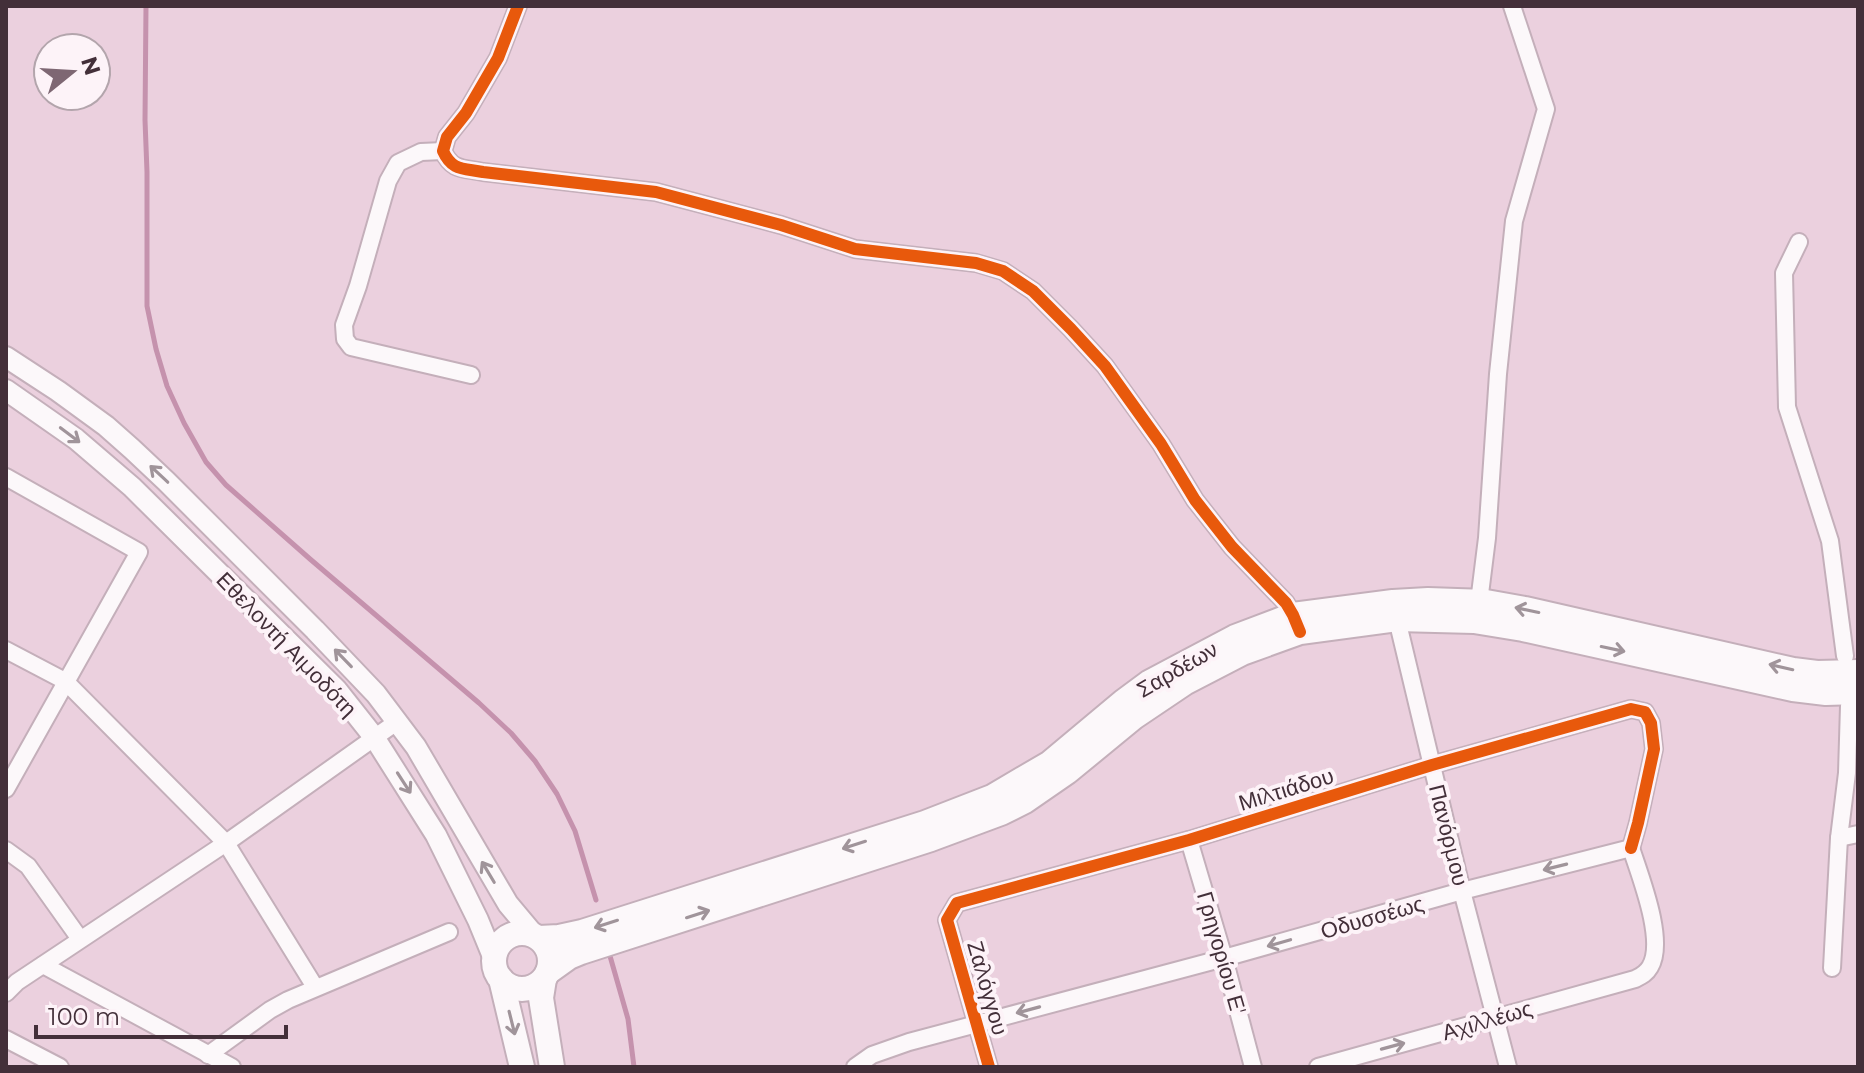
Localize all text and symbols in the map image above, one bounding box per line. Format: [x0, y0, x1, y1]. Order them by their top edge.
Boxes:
north arrow [32, 32, 112, 112]
text: N [75, 53, 106, 79]
one-way arrow [59, 426, 80, 443]
one-way arrow [149, 465, 169, 484]
street label: Εθελοντή Αιμοδότη [211, 566, 362, 722]
one-way arrow [1515, 601, 1540, 616]
street label: Σαρδέων [1132, 635, 1223, 703]
one-way arrow [1599, 642, 1625, 657]
one-way arrow [334, 649, 353, 668]
one-way arrow [1768, 659, 1794, 674]
street label: Μιλτιάδου [1235, 762, 1337, 817]
one-way arrow [396, 771, 412, 794]
street label: Πανόρμου [1423, 782, 1474, 889]
one-way arrow [842, 838, 868, 853]
one-way arrow [480, 861, 496, 884]
one-way arrow [1543, 861, 1569, 876]
street label: Γρηγορίου Ε' [1191, 889, 1252, 1018]
street label: Οδυσσέως [1317, 890, 1427, 945]
one-way arrow [686, 906, 711, 921]
one-way arrow [594, 917, 620, 932]
one-way arrow [1267, 936, 1293, 951]
street label: Ζαλόγγου [961, 938, 1014, 1038]
scale bar [36, 989, 286, 1039]
street label: Αχιλλέως [1439, 995, 1535, 1046]
text: 100 m [48, 1002, 120, 1031]
one-way arrow [1016, 1003, 1042, 1018]
one-way arrow [505, 1010, 520, 1036]
one-way arrow [1380, 1038, 1406, 1053]

